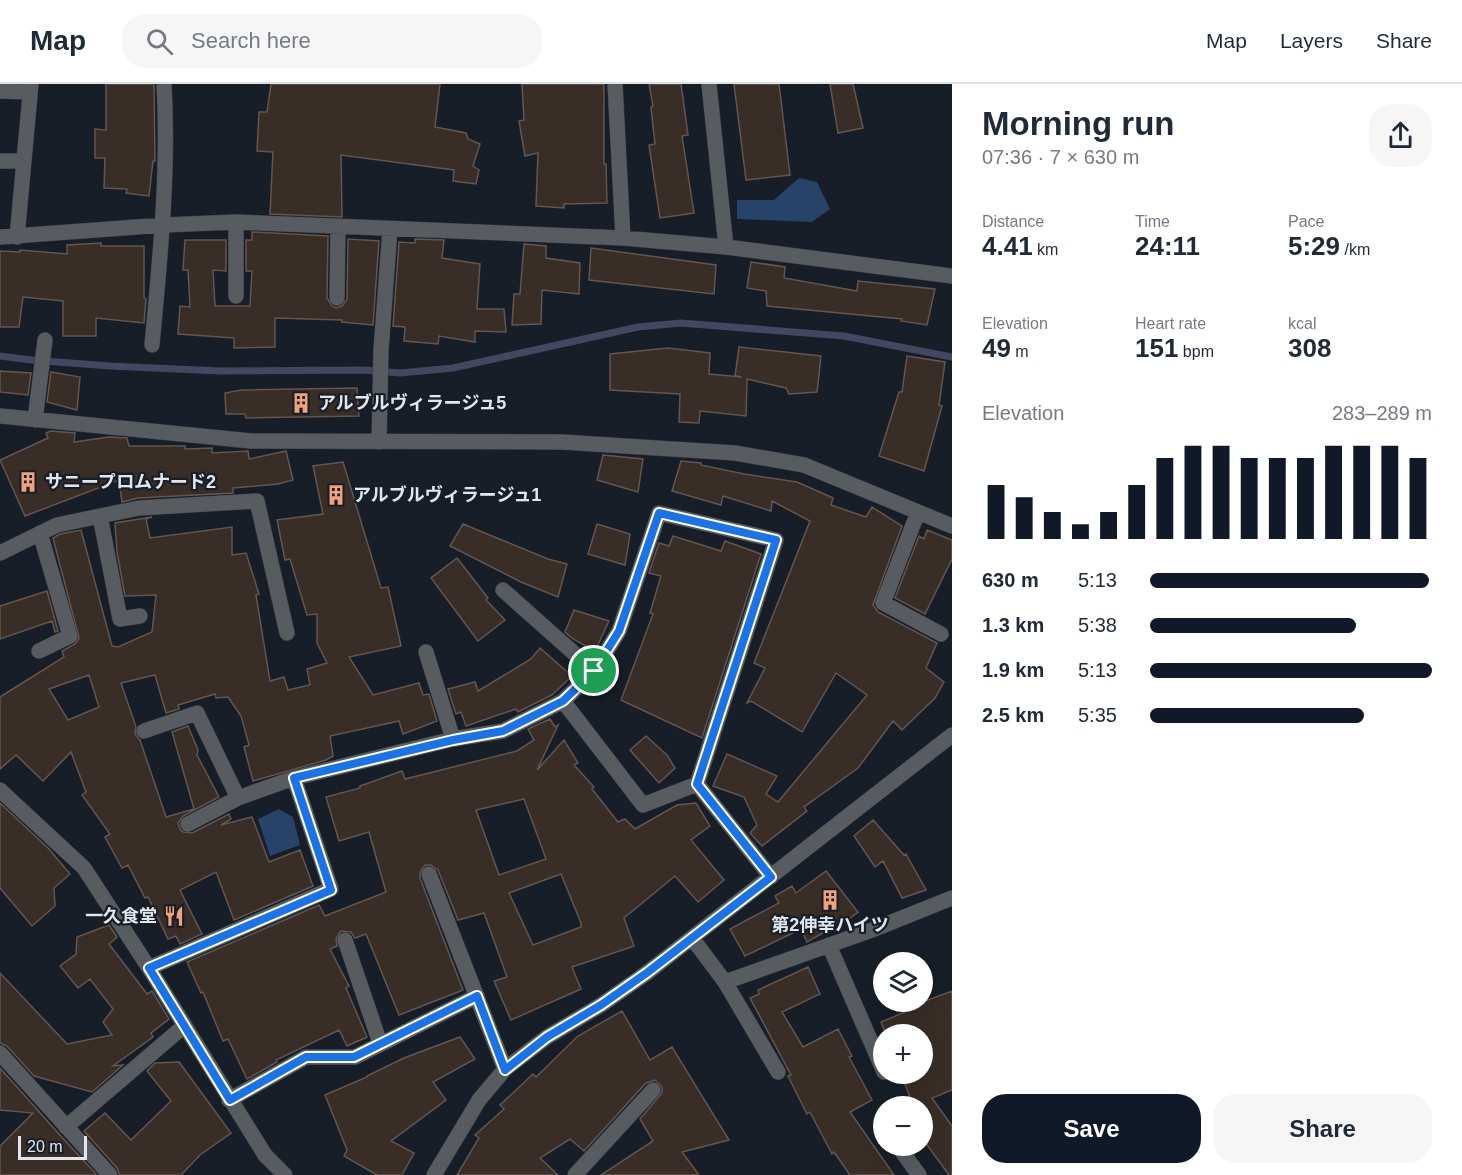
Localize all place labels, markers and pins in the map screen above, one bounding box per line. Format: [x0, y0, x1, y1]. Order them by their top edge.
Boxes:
building icon: アルブルヴィラージュ5 [289, 391, 313, 415]
place label: アルブルヴィラージュ5 [318, 392, 506, 413]
building icon: サニープロムナード2 [16, 470, 40, 494]
place label: サニープロムナード2 [45, 472, 216, 492]
building icon: アルブルヴィラージュ1 [324, 483, 348, 507]
place label: アルブルヴィラージュ1 [353, 484, 541, 505]
pin [568, 645, 619, 696]
building icon: 第2伸幸ハイツ [818, 888, 842, 912]
restaurant icon: 一久食堂 [162, 904, 186, 928]
place label: 一久食堂 [85, 906, 157, 926]
place label: 第2伸幸ハイツ [771, 915, 889, 935]

